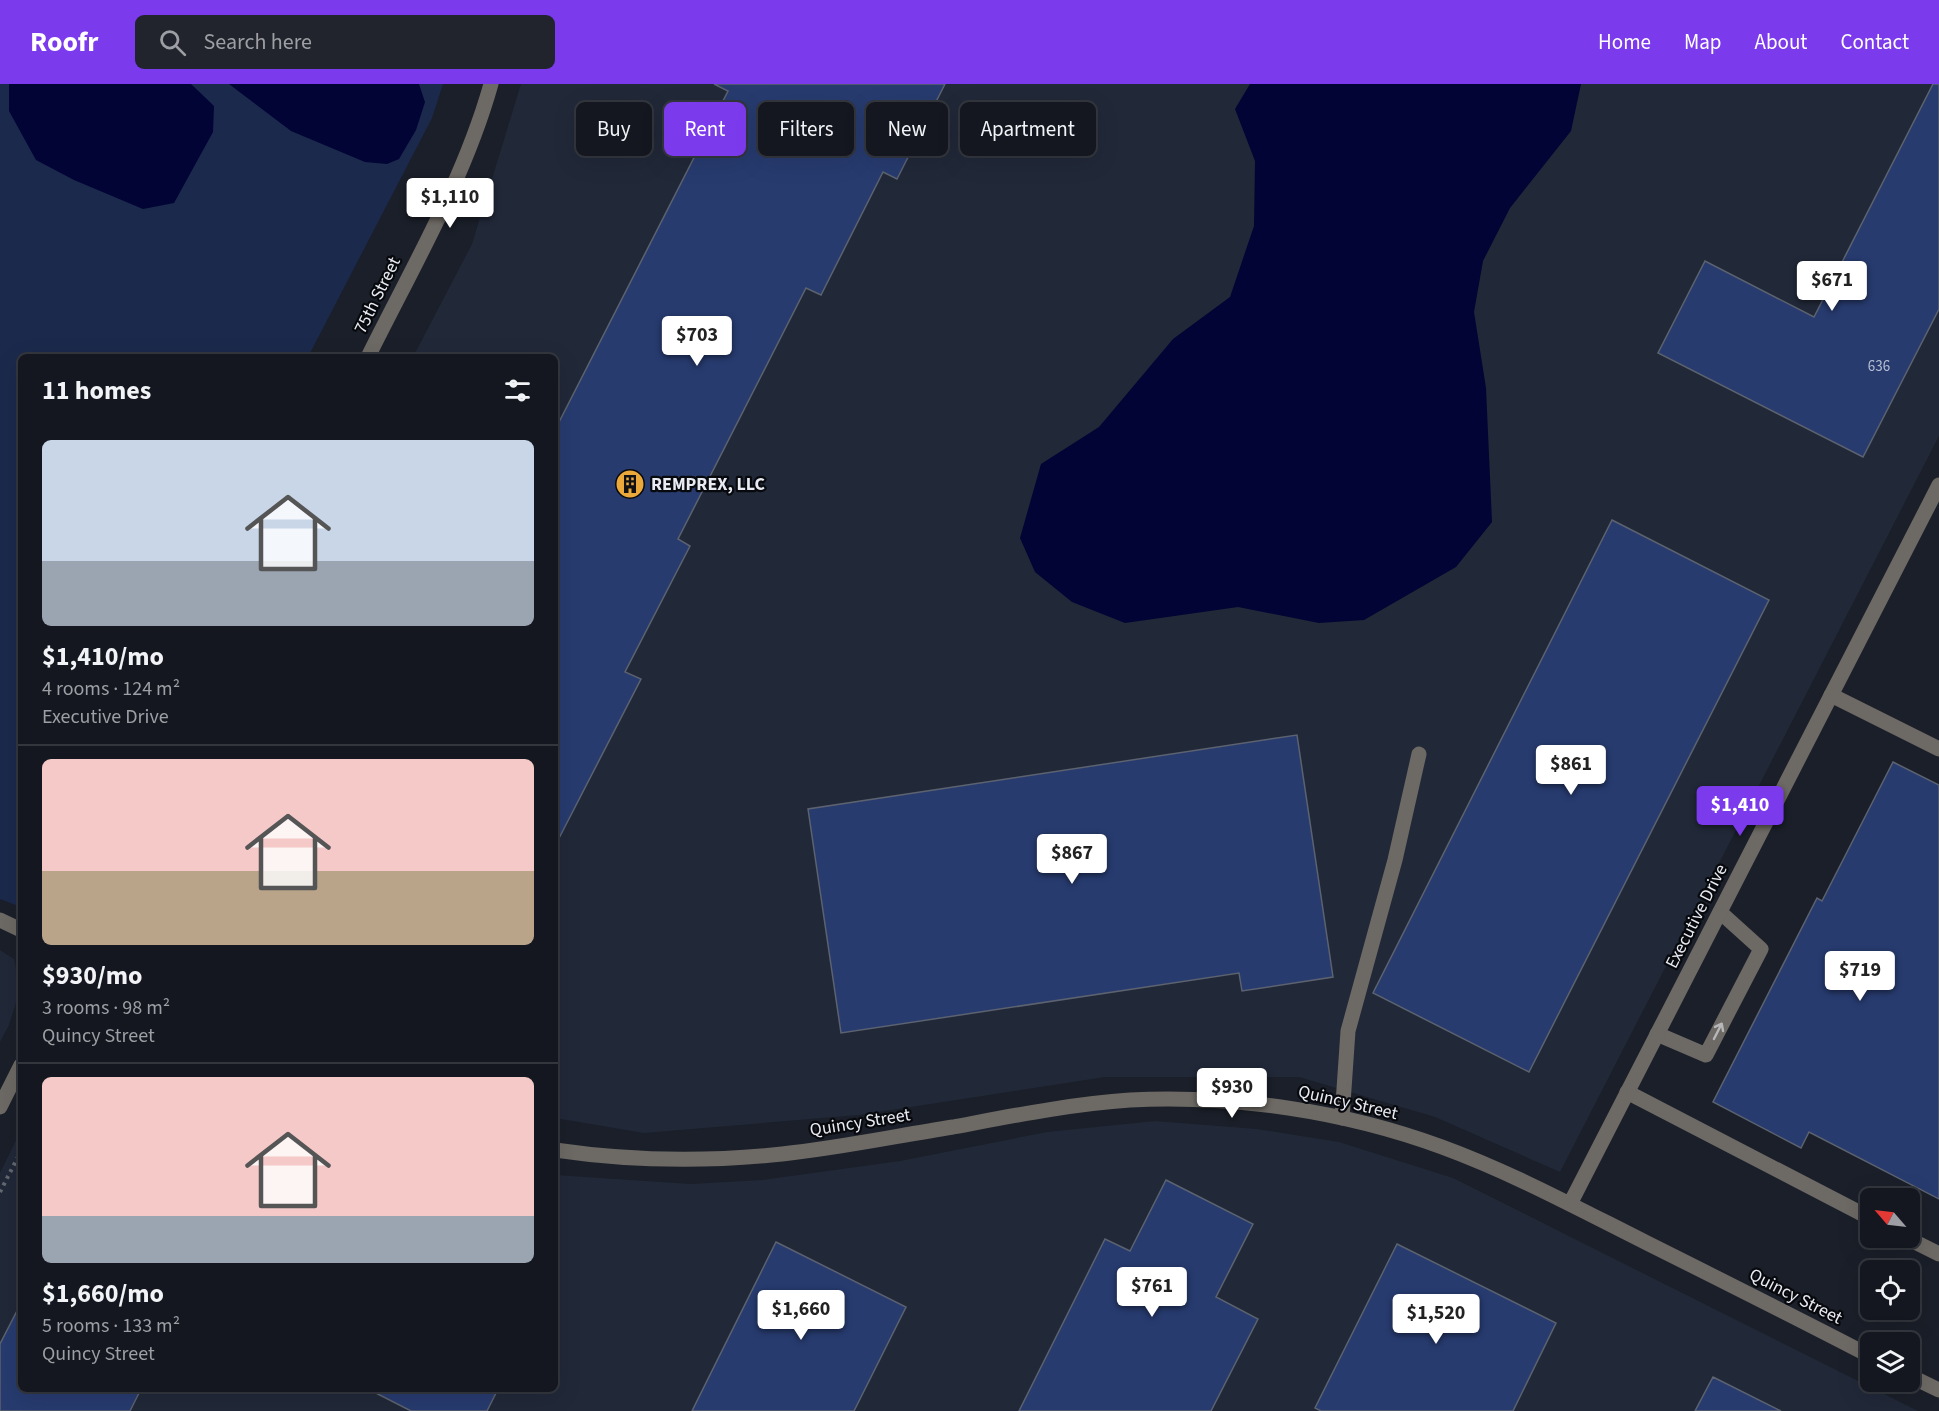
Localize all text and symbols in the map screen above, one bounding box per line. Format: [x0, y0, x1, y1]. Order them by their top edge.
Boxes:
search box [135, 15, 555, 69]
text: Roofr [30, 22, 99, 62]
icon: search [156, 26, 189, 59]
text: Search here [204, 26, 312, 58]
text: Home [1598, 27, 1651, 57]
text: Map [1684, 27, 1722, 57]
text: About [1755, 27, 1807, 57]
text: Contact [1840, 27, 1909, 57]
chip: Buy [576, 102, 652, 156]
chip: Rent [664, 102, 746, 156]
chip: Filters [758, 102, 854, 156]
chip: New [866, 102, 948, 156]
chip: Apartment [960, 102, 1096, 156]
pin: $1,110 [401, 178, 499, 229]
text: $1,110 [421, 183, 479, 211]
street label: 75th Street [348, 253, 407, 338]
pin: $671 [1796, 261, 1868, 312]
text: $671 [1811, 266, 1853, 294]
pin: $703 [661, 316, 733, 367]
text: $703 [676, 321, 718, 349]
house number: 636 [1868, 356, 1890, 377]
text: 11 homes [42, 372, 151, 409]
icon: filters [501, 374, 534, 407]
building icon: REMPREX, LLC [614, 468, 646, 500]
place label: REMPREX, LLC [651, 472, 765, 497]
icon: home [234, 479, 342, 587]
text: $1,410/mo [42, 638, 164, 675]
text: 4 rooms · 124 m² [42, 675, 180, 703]
text: Executive Drive [42, 703, 169, 731]
pin: $861 [1535, 745, 1607, 796]
text: $861 [1550, 750, 1592, 778]
pin: $1,410 [1691, 786, 1789, 837]
text: $1,410 [1711, 791, 1769, 819]
icon: home [234, 798, 342, 906]
pin: $867 [1036, 834, 1108, 885]
text: $867 [1051, 839, 1093, 867]
street label: Executive Drive [1659, 860, 1733, 973]
pin: $719 [1824, 951, 1896, 1002]
text: $719 [1839, 956, 1881, 984]
text: $930/mo [42, 957, 142, 994]
text: 3 rooms · 98 m² [42, 994, 170, 1022]
text: Quincy Street [42, 1022, 155, 1050]
one-way arrow [1713, 1023, 1724, 1041]
pin: $930 [1196, 1068, 1268, 1119]
text: $930 [1211, 1073, 1253, 1101]
street label: Quincy Street [1296, 1079, 1400, 1126]
street label: Quincy Street [808, 1102, 912, 1143]
icon: home [234, 1116, 342, 1224]
north arrow [1860, 1188, 1920, 1248]
map controls [1860, 1188, 1920, 1392]
button: locate [1860, 1260, 1920, 1320]
street label: Quincy Street [1745, 1262, 1847, 1331]
pin: $761 [1116, 1267, 1188, 1318]
text: $761 [1131, 1272, 1173, 1300]
text: $1,660/mo [42, 1275, 164, 1312]
pin: $1,660 [752, 1290, 850, 1341]
pin: $1,520 [1387, 1294, 1485, 1345]
text: $1,660 [772, 1295, 830, 1323]
text: $1,520 [1407, 1299, 1465, 1327]
text: 5 rooms · 133 m² [42, 1312, 180, 1340]
button: layers [1860, 1332, 1920, 1392]
text: Quincy Street [42, 1340, 155, 1368]

